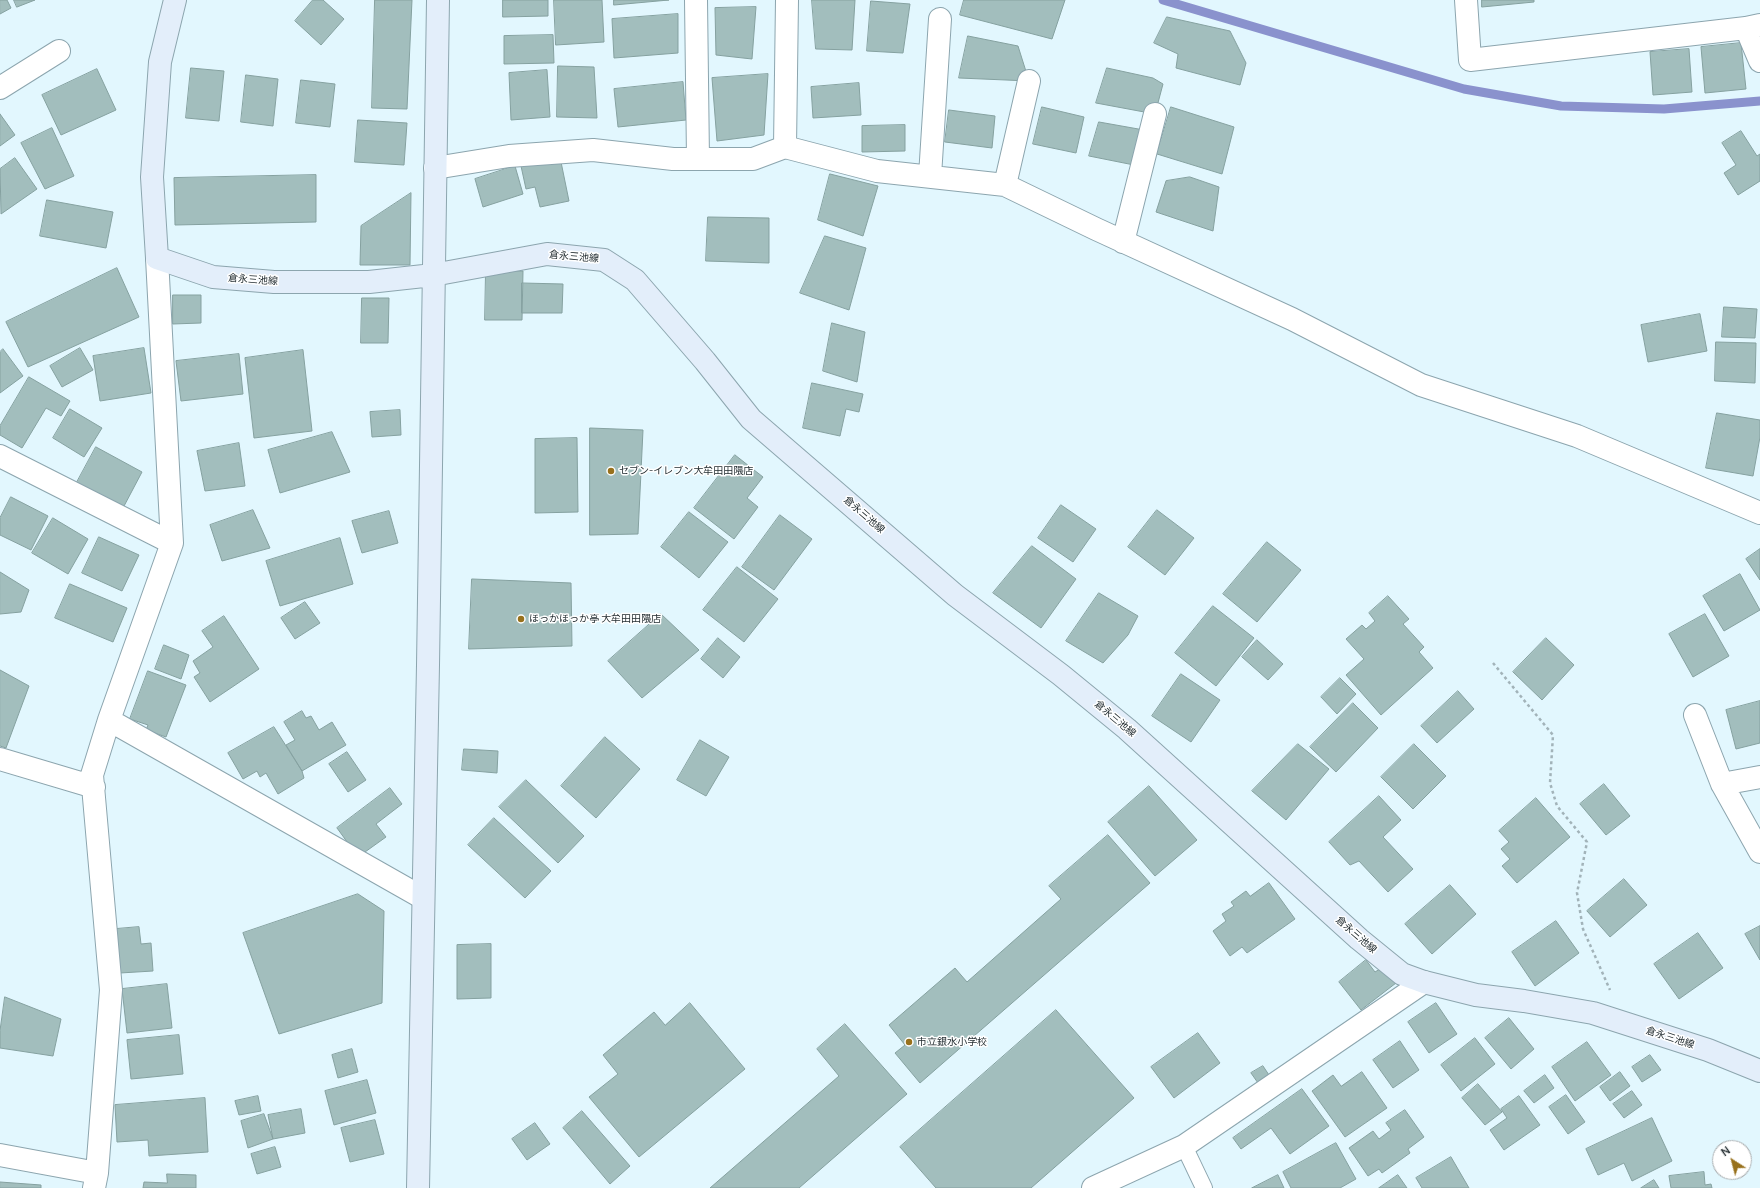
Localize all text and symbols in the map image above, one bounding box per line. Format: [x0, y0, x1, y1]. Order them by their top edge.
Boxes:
street label: 倉永三池線 [549, 249, 599, 265]
street label: 倉永三池線 [228, 272, 278, 288]
place label: セブン-イレブン大牟田田隈店 [619, 465, 753, 477]
marker: セブン-イレブン大牟田田隈店 [606, 466, 616, 476]
street label: 倉永三池線 [841, 494, 887, 536]
place label: ほっかほっか亭 大牟田田隈店 [529, 613, 661, 625]
marker: ほっかほっか亭 大牟田田隈店 [516, 614, 526, 624]
street label: 倉永三池線 [1092, 698, 1138, 740]
street label: 倉永三池線 [1333, 914, 1379, 956]
street label: 倉永三池線 [1644, 1025, 1696, 1051]
place label: 市立銀水小学校 [917, 1036, 987, 1048]
marker: 市立銀水小学校 [904, 1037, 914, 1047]
north arrow [1712, 1140, 1752, 1180]
text: N [1718, 1142, 1733, 1159]

